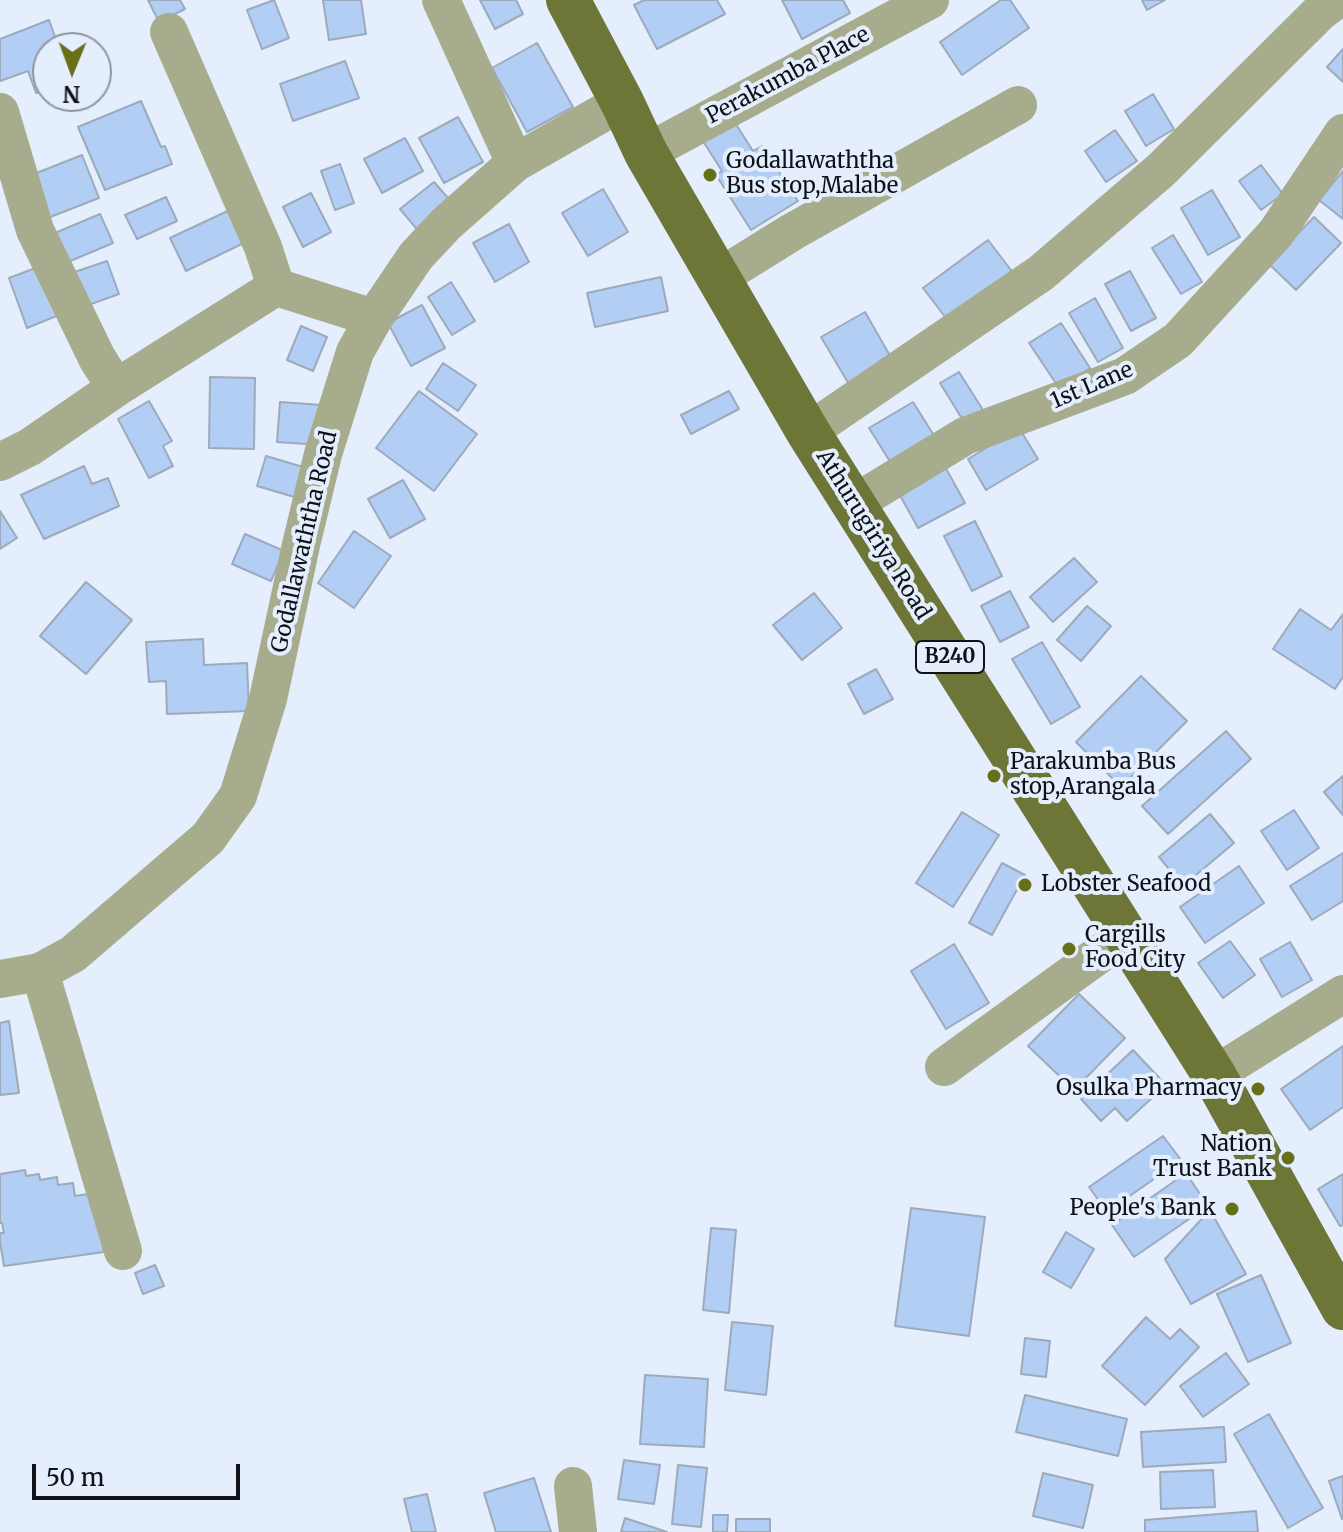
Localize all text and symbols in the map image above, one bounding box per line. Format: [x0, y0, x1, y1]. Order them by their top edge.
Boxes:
street label: Perakumba Place [702, 22, 874, 130]
north arrow [32, 32, 112, 112]
text: N [63, 80, 81, 108]
place label: Godallawaththa Bus stop,Malabe [726, 149, 898, 200]
marker: Godallawaththa Bus stop,Malabe [701, 166, 719, 184]
street label: 1st Lane [1047, 357, 1137, 415]
street label: Godallawaththa Road [267, 429, 343, 655]
street label: Athurugiriya Road [810, 445, 936, 625]
road number: B240 [916, 641, 984, 673]
place label: Parakumba Bus stop,Arangala [1010, 750, 1176, 802]
marker: Parakumba Bus stop,Arangala [985, 767, 1003, 785]
place label: Lobster Seafood [1041, 872, 1211, 898]
marker: Lobster Seafood [1016, 876, 1034, 894]
place label: Cargills Food City [1085, 923, 1185, 974]
marker: Cargills Food City [1060, 940, 1078, 958]
place label: Osulka Pharmacy [1056, 1076, 1242, 1102]
marker: Osulka Pharmacy [1249, 1080, 1267, 1098]
place label: Nation Trust Bank [1153, 1132, 1272, 1184]
marker: Nation Trust Bank [1279, 1149, 1297, 1167]
place label: People's Bank [1070, 1196, 1216, 1222]
marker: People's Bank [1223, 1200, 1241, 1218]
scale bar [36, 1448, 244, 1498]
text: 50 m [46, 1462, 105, 1493]

